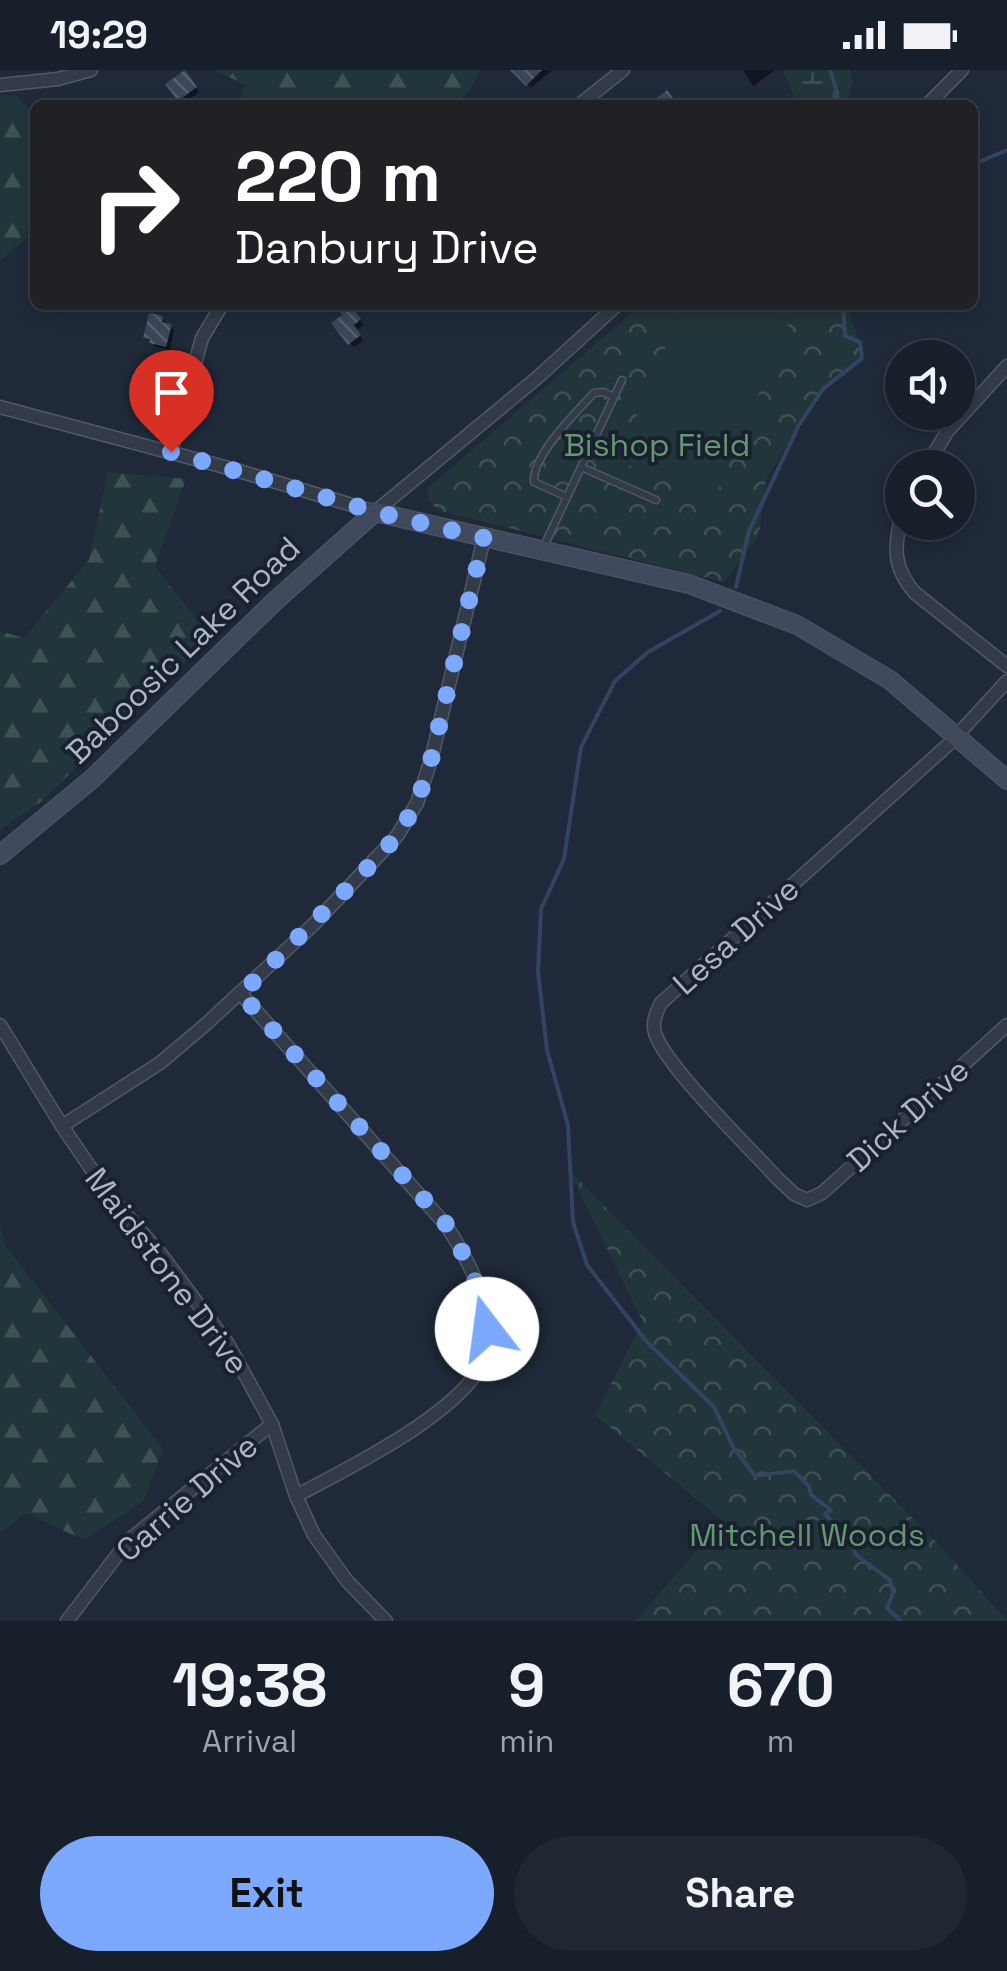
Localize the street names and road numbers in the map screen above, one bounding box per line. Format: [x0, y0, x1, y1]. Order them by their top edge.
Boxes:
street label: Baboosic Lake Road [58, 528, 308, 772]
street label: Lesa Drive [665, 869, 807, 1003]
street label: Dick Drive [839, 1050, 977, 1180]
street label: Maidstone Drive [76, 1160, 258, 1382]
street label: Carrie Drive [108, 1426, 266, 1570]

